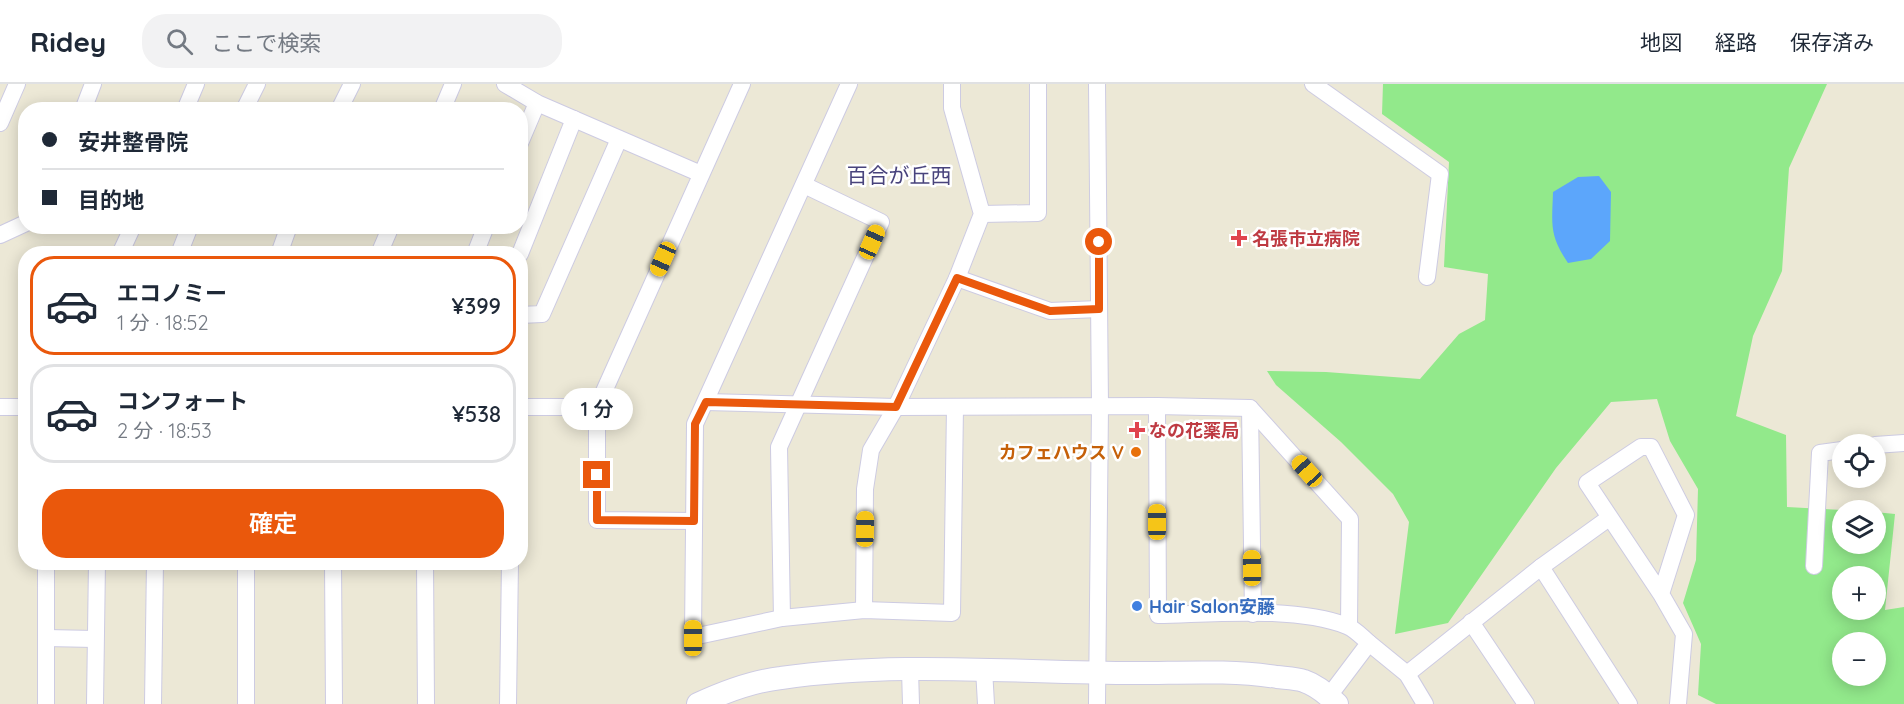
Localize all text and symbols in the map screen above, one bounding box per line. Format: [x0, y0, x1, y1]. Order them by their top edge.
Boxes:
search box [142, 14, 562, 68]
text: Ridey [30, 24, 106, 59]
icon: search [163, 25, 196, 58]
text: ここで検索 [211, 29, 321, 57]
text: 地図 [1640, 29, 1682, 55]
text: 経路 [1715, 29, 1757, 55]
text: 保存済み [1790, 29, 1874, 55]
text: 安井整骨院 [78, 128, 188, 156]
district label: 百合が丘西 [847, 162, 952, 188]
text: 目的地 [78, 186, 144, 214]
car [856, 222, 888, 262]
place label: 名張市立病院 [1252, 227, 1360, 250]
route start [1085, 228, 1112, 255]
marker: 名張市立病院 [1230, 229, 1248, 247]
car [647, 239, 679, 279]
icon: car [45, 279, 99, 333]
text: エコノミー [117, 279, 227, 307]
text: ¥399 [452, 292, 501, 320]
text: 1 分 · 18:52 [117, 310, 209, 335]
icon: car [45, 387, 99, 441]
text: コンフォート [117, 387, 248, 415]
callout: 1 分 [561, 388, 633, 430]
text: 1 分 [580, 396, 614, 421]
text: ¥538 [452, 400, 501, 428]
text: 2 分 · 18:53 [117, 418, 212, 443]
place label: なの花薬局 [1149, 419, 1239, 442]
marker: なの花薬局 [1130, 423, 1144, 437]
map controls [1832, 434, 1886, 686]
button: locate [1832, 434, 1886, 488]
place label: カフェハウス V [999, 441, 1124, 464]
marker: カフェハウス V [1129, 445, 1143, 459]
car [1288, 452, 1326, 490]
route end [583, 461, 610, 488]
button: 確定 [42, 489, 504, 558]
button: layers [1832, 500, 1886, 554]
car [1148, 504, 1166, 540]
car [856, 511, 874, 547]
car [1243, 550, 1261, 586]
button: + [1832, 566, 1886, 620]
place label: Hair Salon安藤 [1149, 595, 1275, 618]
marker: Hair Salon安藤 [1130, 599, 1144, 613]
car [684, 620, 702, 656]
button: − [1832, 632, 1886, 686]

